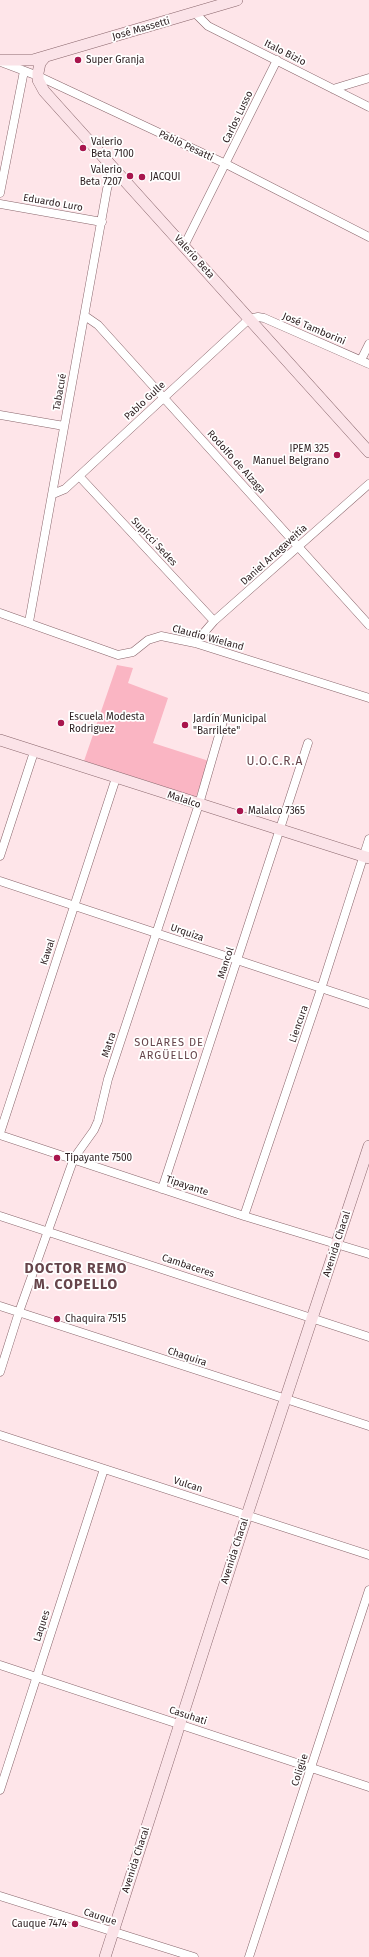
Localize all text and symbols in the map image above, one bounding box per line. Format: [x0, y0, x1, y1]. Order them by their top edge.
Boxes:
street label: José Massetti [111, 15, 171, 43]
street label: Italo Bizio [262, 37, 308, 69]
place label: Super Granja [86, 54, 145, 66]
marker: Super Granja [73, 55, 83, 65]
street label: Carlos Lusso [220, 89, 256, 145]
street label: Pablo Pesatti [157, 128, 215, 164]
place label: Valerio Beta 7100 [91, 136, 134, 160]
marker: Valerio Beta 7100 [78, 143, 88, 153]
place label: Valerio Beta 7207 [80, 164, 122, 188]
marker: Valerio Beta 7207 [125, 171, 135, 181]
place label: JACQUI [150, 171, 181, 183]
marker: JACQUI [137, 172, 147, 182]
street label: Eduardo Luro [22, 192, 84, 214]
street label: Valerio Beta [171, 233, 217, 281]
street label: José Tamborini [281, 310, 347, 348]
street label: Tabacué [51, 373, 69, 411]
street label: Pablo Gulle [122, 379, 168, 423]
street label: Rodolfo de Alzaga [204, 428, 268, 496]
place label: IPEM 325 Manuel Belgrano [253, 443, 329, 466]
marker: IPEM 325 Manuel Belgrano [332, 450, 342, 460]
street label: Supicci Sedes [129, 515, 179, 569]
street label: Daniel Artagaveitía [238, 522, 310, 588]
street label: Claudio Wieland [171, 623, 245, 653]
place label: Escuela Modesta Rodriguez [69, 711, 145, 734]
place label: Jardín Municipal "Barrilete" [193, 713, 266, 736]
marker: Escuela Modesta Rodriguez [56, 718, 66, 728]
marker: Jardín Municipal "Barrilete" [180, 720, 190, 730]
district label: U.O.C.R.A [247, 755, 303, 769]
street label: Malalco [166, 789, 202, 811]
place label: Malalco 7365 [248, 805, 305, 817]
marker: Malalco 7365 [235, 806, 245, 816]
street label: Urquiza [169, 922, 205, 944]
street label: Kawal [38, 938, 58, 966]
street label: Mancol [215, 946, 237, 980]
street label: Liencura [287, 1004, 311, 1044]
street label: Matra [99, 1031, 119, 1059]
district label: SOLARES DE ARGÜELLO [134, 1036, 204, 1062]
place label: Tipayante 7500 [65, 1152, 132, 1164]
marker: Tipayante 7500 [52, 1153, 62, 1163]
street label: Tipayante [164, 1173, 210, 1199]
street label: Avenida Chacal [321, 1210, 353, 1278]
street label: Cambaceres [160, 1252, 216, 1280]
district label: DOCTOR REMO M. COPELLO [25, 1261, 127, 1294]
place label: Chaquira 7515 [65, 1313, 126, 1325]
marker: Chaquira 7515 [52, 1314, 62, 1324]
street label: Chaquira [166, 1345, 208, 1369]
street label: Vulcan [172, 1475, 204, 1495]
street label: Avenida Chacal [219, 1517, 251, 1585]
street label: Laques [31, 1609, 53, 1643]
street label: Casuhati [168, 1704, 208, 1728]
street label: Coligüe [289, 1752, 311, 1788]
street label: Avenida Chacal [120, 1826, 152, 1894]
street label: Cauque [82, 1906, 118, 1928]
place label: Cauque 7474 [12, 1918, 67, 1930]
marker: Cauque 7474 [70, 1919, 80, 1929]

